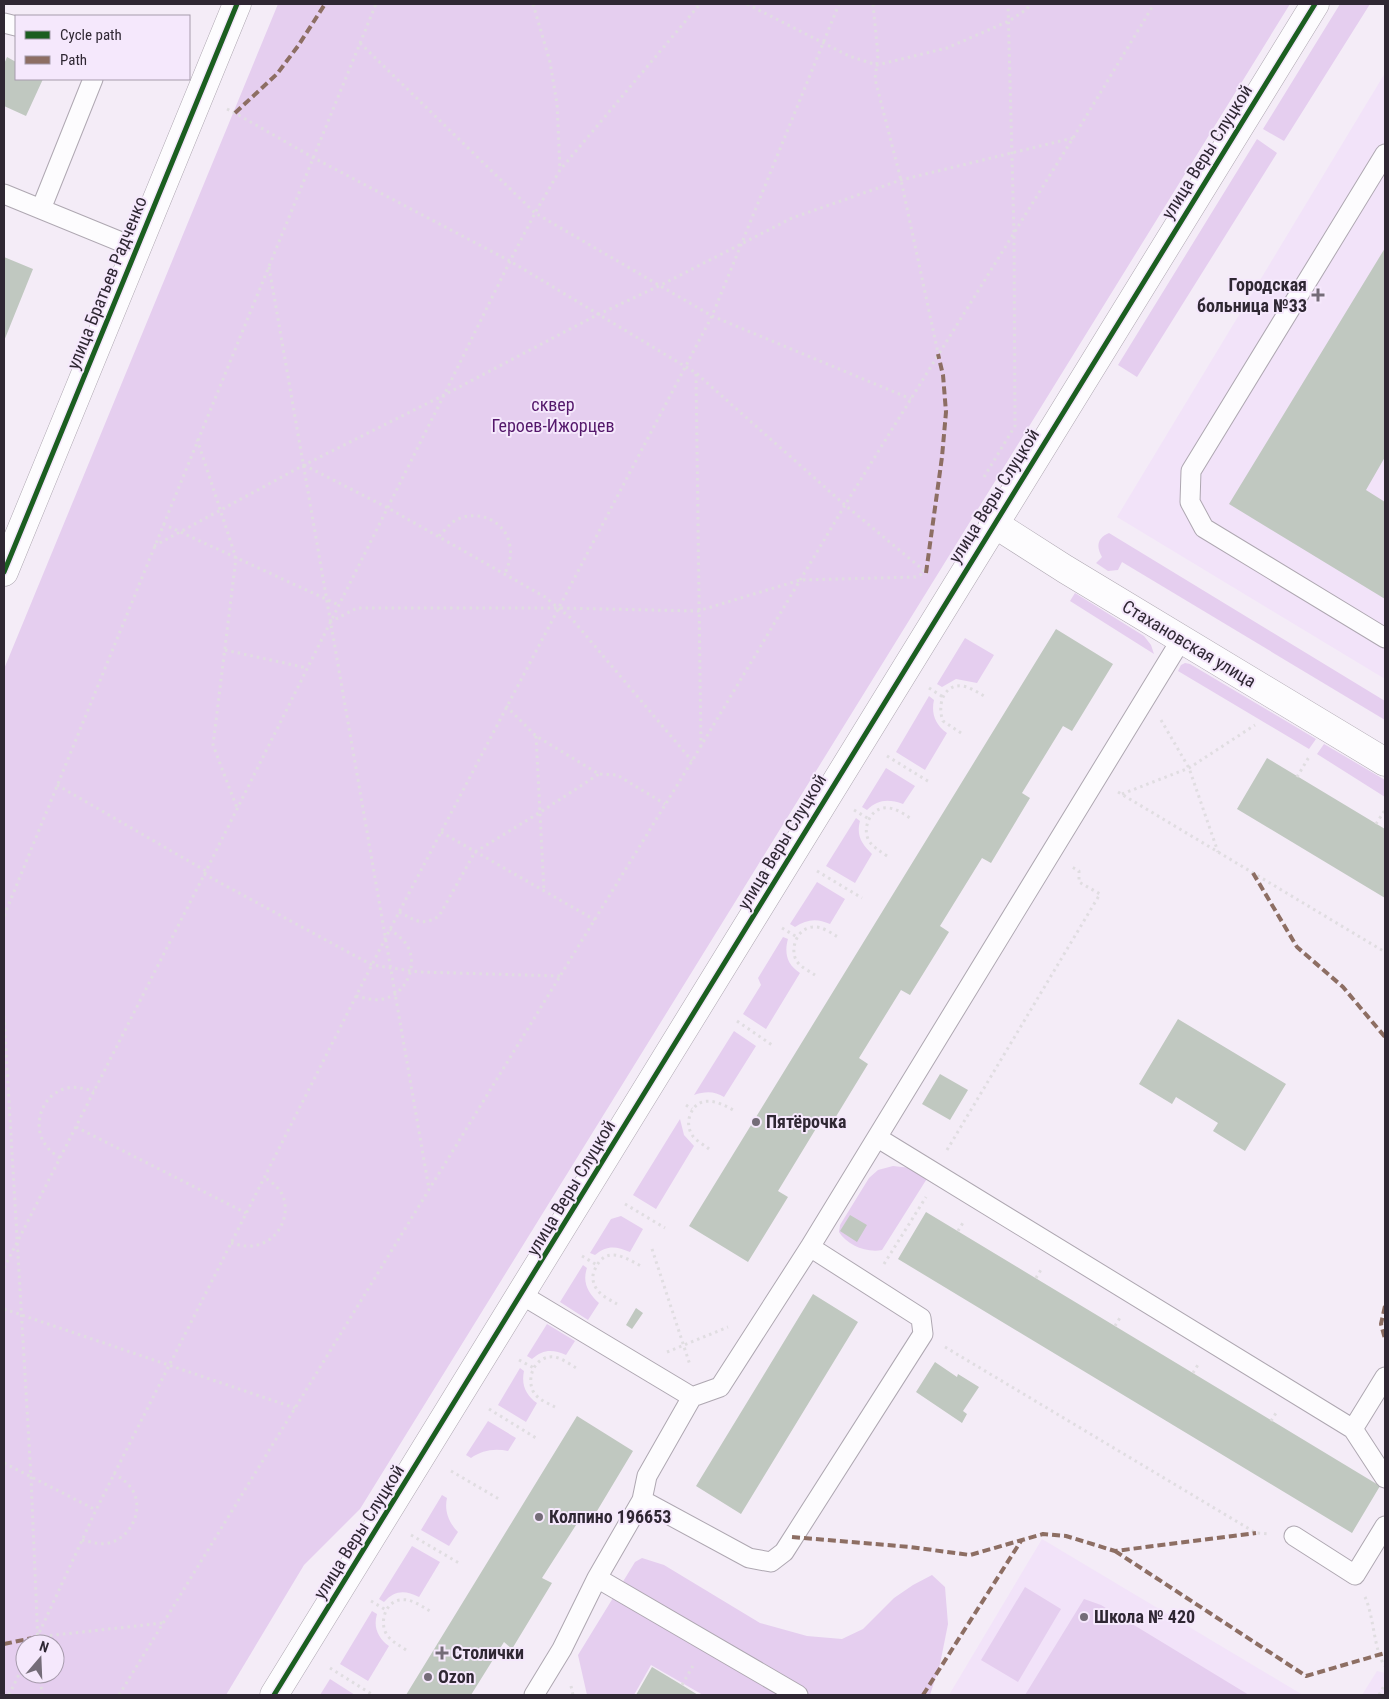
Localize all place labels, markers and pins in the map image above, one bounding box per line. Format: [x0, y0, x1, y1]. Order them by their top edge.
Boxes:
place label: Городская больница №33 [1197, 274, 1307, 316]
marker: Городская больница №33 [1311, 288, 1325, 302]
place label: Пятёрочка [766, 1111, 846, 1132]
marker: Пятёрочка [750, 1116, 762, 1128]
place label: Колпино 196653 [549, 1506, 671, 1527]
marker: Колпино 196653 [533, 1511, 545, 1523]
place label: Школа № 420 [1094, 1606, 1195, 1627]
marker: Школа № 420 [1078, 1611, 1090, 1623]
place label: Столички [452, 1642, 524, 1663]
marker: Столички [436, 1647, 448, 1659]
place label: Ozon [438, 1666, 475, 1687]
marker: Ozon [422, 1671, 434, 1683]

